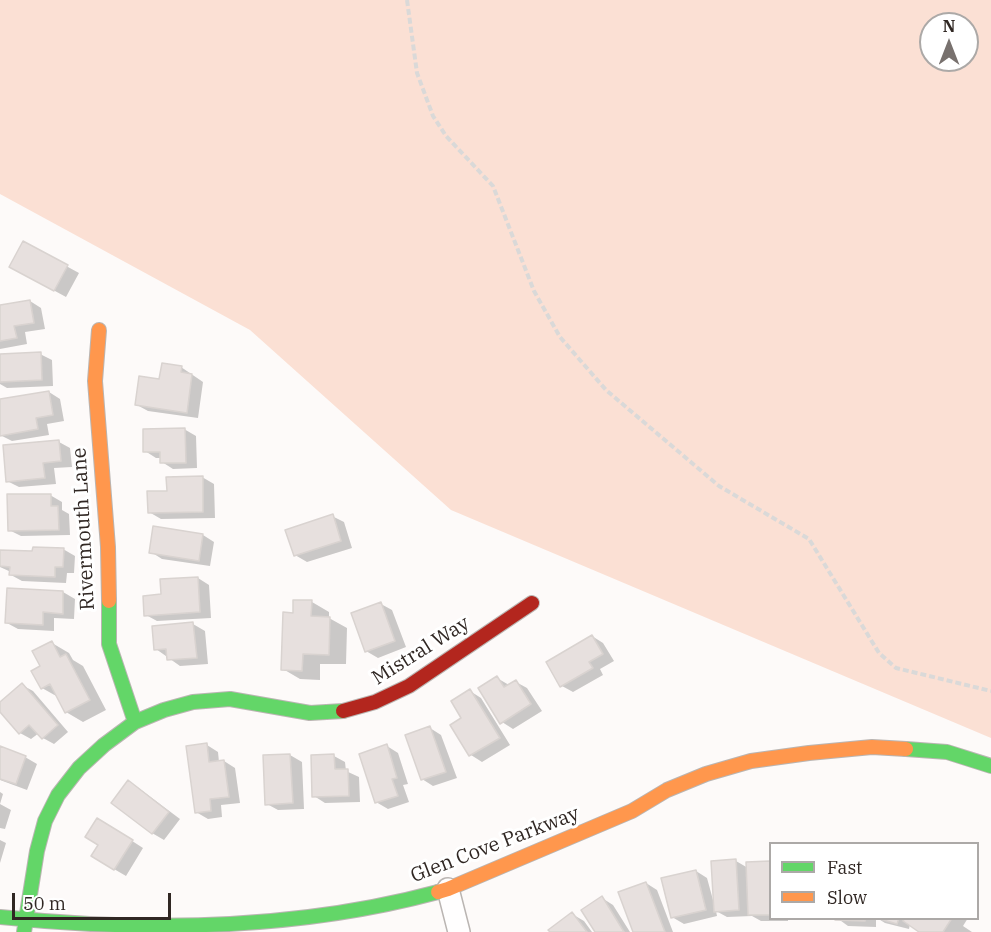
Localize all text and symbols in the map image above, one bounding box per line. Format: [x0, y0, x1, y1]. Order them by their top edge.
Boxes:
north arrow [919, 12, 979, 72]
text: N [943, 16, 955, 36]
street label: Rivermouth Lane [68, 447, 100, 611]
street label: Mistral Way [368, 612, 474, 690]
street label: Glen Cove Parkway [407, 802, 583, 888]
legend [769, 842, 979, 920]
text: Fast [827, 856, 862, 879]
scale bar [15, 881, 174, 919]
text: Slow [827, 886, 867, 909]
text: 50 m [23, 892, 66, 915]

